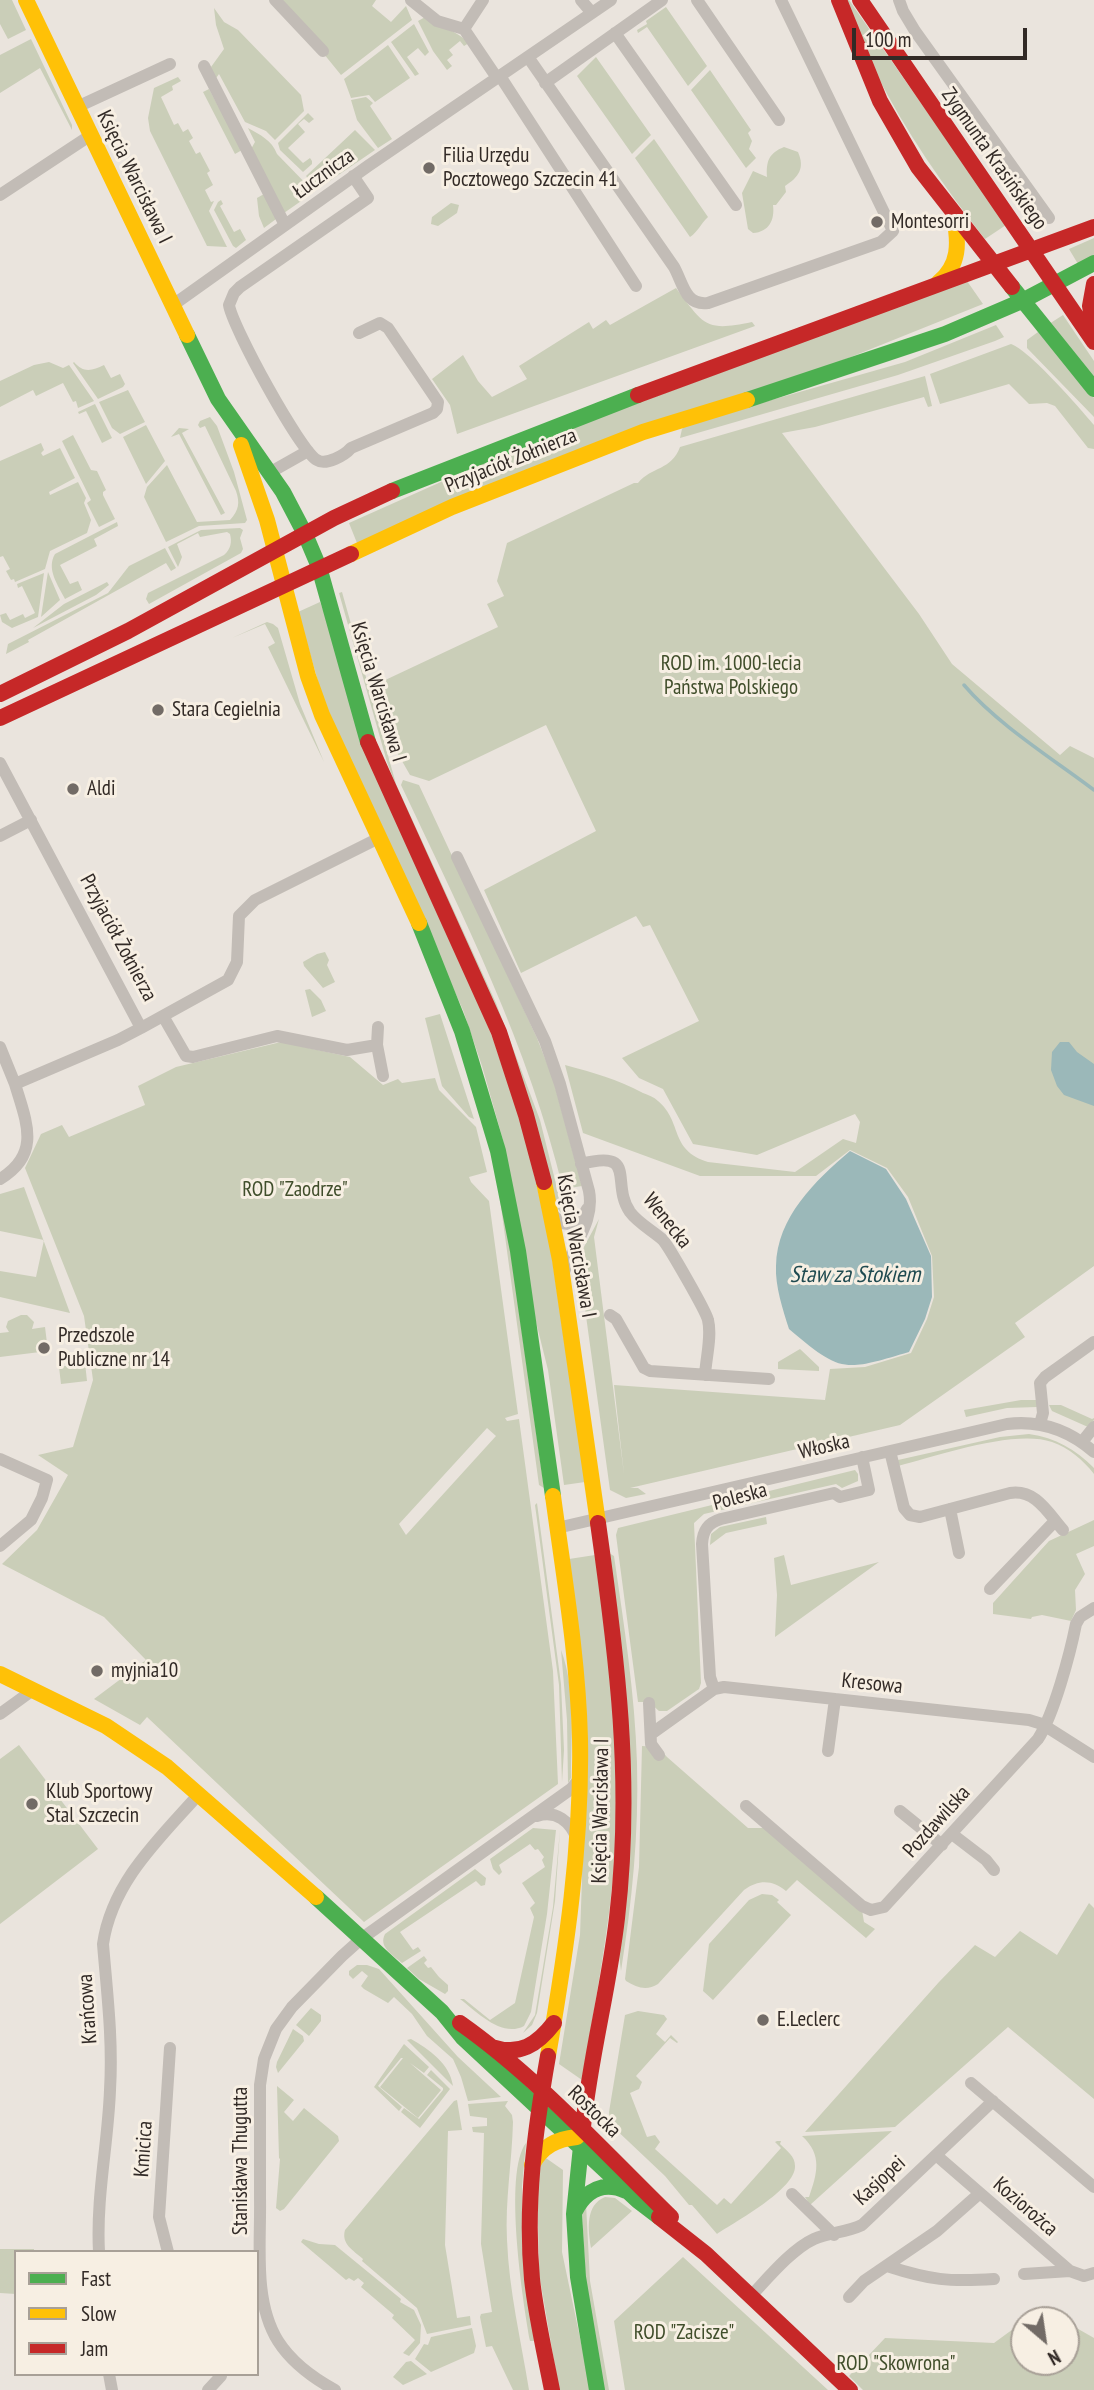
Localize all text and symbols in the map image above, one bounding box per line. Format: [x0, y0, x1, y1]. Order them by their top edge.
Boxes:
scale bar [856, 14, 1031, 58]
text: 100 m [865, 26, 911, 53]
street label: Zygmunta Krasińskiego [936, 83, 1052, 235]
street label: Księcia Warcisława I [91, 106, 177, 248]
street label: Łucznicza [289, 143, 359, 205]
place label: Filia Urzędu Pocztowego Szczecin 41 [443, 143, 617, 193]
marker: Filia Urzędu Pocztowego Szczecin 41 [421, 160, 437, 176]
place label: Montesorri [891, 209, 969, 235]
marker: Montesorri [869, 214, 885, 230]
street label: Przyjaciół Żołnierza [441, 423, 581, 499]
street label: Księcia Warcisława I [345, 619, 411, 765]
park label: ROD im. 1000-lecia Państwa Polskiego [661, 651, 801, 701]
place label: Stara Cegielnia [172, 697, 281, 723]
marker: Stara Cegielnia [150, 702, 166, 718]
place label: Aldi [87, 776, 115, 802]
marker: Aldi [65, 781, 81, 797]
street label: Przyjaciół Żołnierza [74, 870, 162, 1006]
street label: Księcia Warcisława I [551, 1172, 601, 1320]
park label: ROD "Zaodrze" [242, 1177, 348, 1203]
street label: Wenecka [637, 1188, 697, 1254]
water label: Staw za Stokiem [790, 1261, 920, 1289]
place label: Przedszole Publiczne nr 14 [58, 1323, 170, 1373]
marker: Przedszole Publiczne nr 14 [36, 1340, 52, 1356]
street label: Włoska [796, 1429, 852, 1465]
street label: Poleska [710, 1478, 770, 1516]
place label: myjnia10 [111, 1658, 178, 1684]
marker: myjnia10 [89, 1663, 105, 1679]
street label: Kresowa [840, 1668, 904, 1700]
street label: Księcia Warcisława I [587, 1738, 615, 1884]
place label: Klub Sportowy Stal Szczecin [46, 1779, 152, 1829]
street label: Pozdawilska [898, 1781, 976, 1863]
marker: Klub Sportowy Stal Szczecin [24, 1796, 40, 1812]
street label: Krańcowa [73, 1973, 103, 2045]
place label: E.Leclerc [777, 2007, 840, 2033]
marker: E.Leclerc [755, 2012, 771, 2028]
street label: Rostocka [562, 2081, 626, 2143]
street label: Stanisława Thugutta [228, 2087, 254, 2235]
street label: Kmicica [129, 2120, 159, 2178]
street label: Kasjopei [849, 2151, 911, 2211]
street label: Koziorożca [988, 2172, 1062, 2242]
legend [14, 2250, 259, 2376]
text: Fast [81, 2265, 111, 2292]
text: Slow [81, 2300, 116, 2327]
north arrow [1010, 2306, 1080, 2376]
park label: ROD "Zacisze" [634, 2320, 734, 2346]
text: Jam [81, 2335, 108, 2362]
text: N [1044, 2345, 1065, 2371]
park label: ROD "Skowrona" [837, 2351, 955, 2377]

